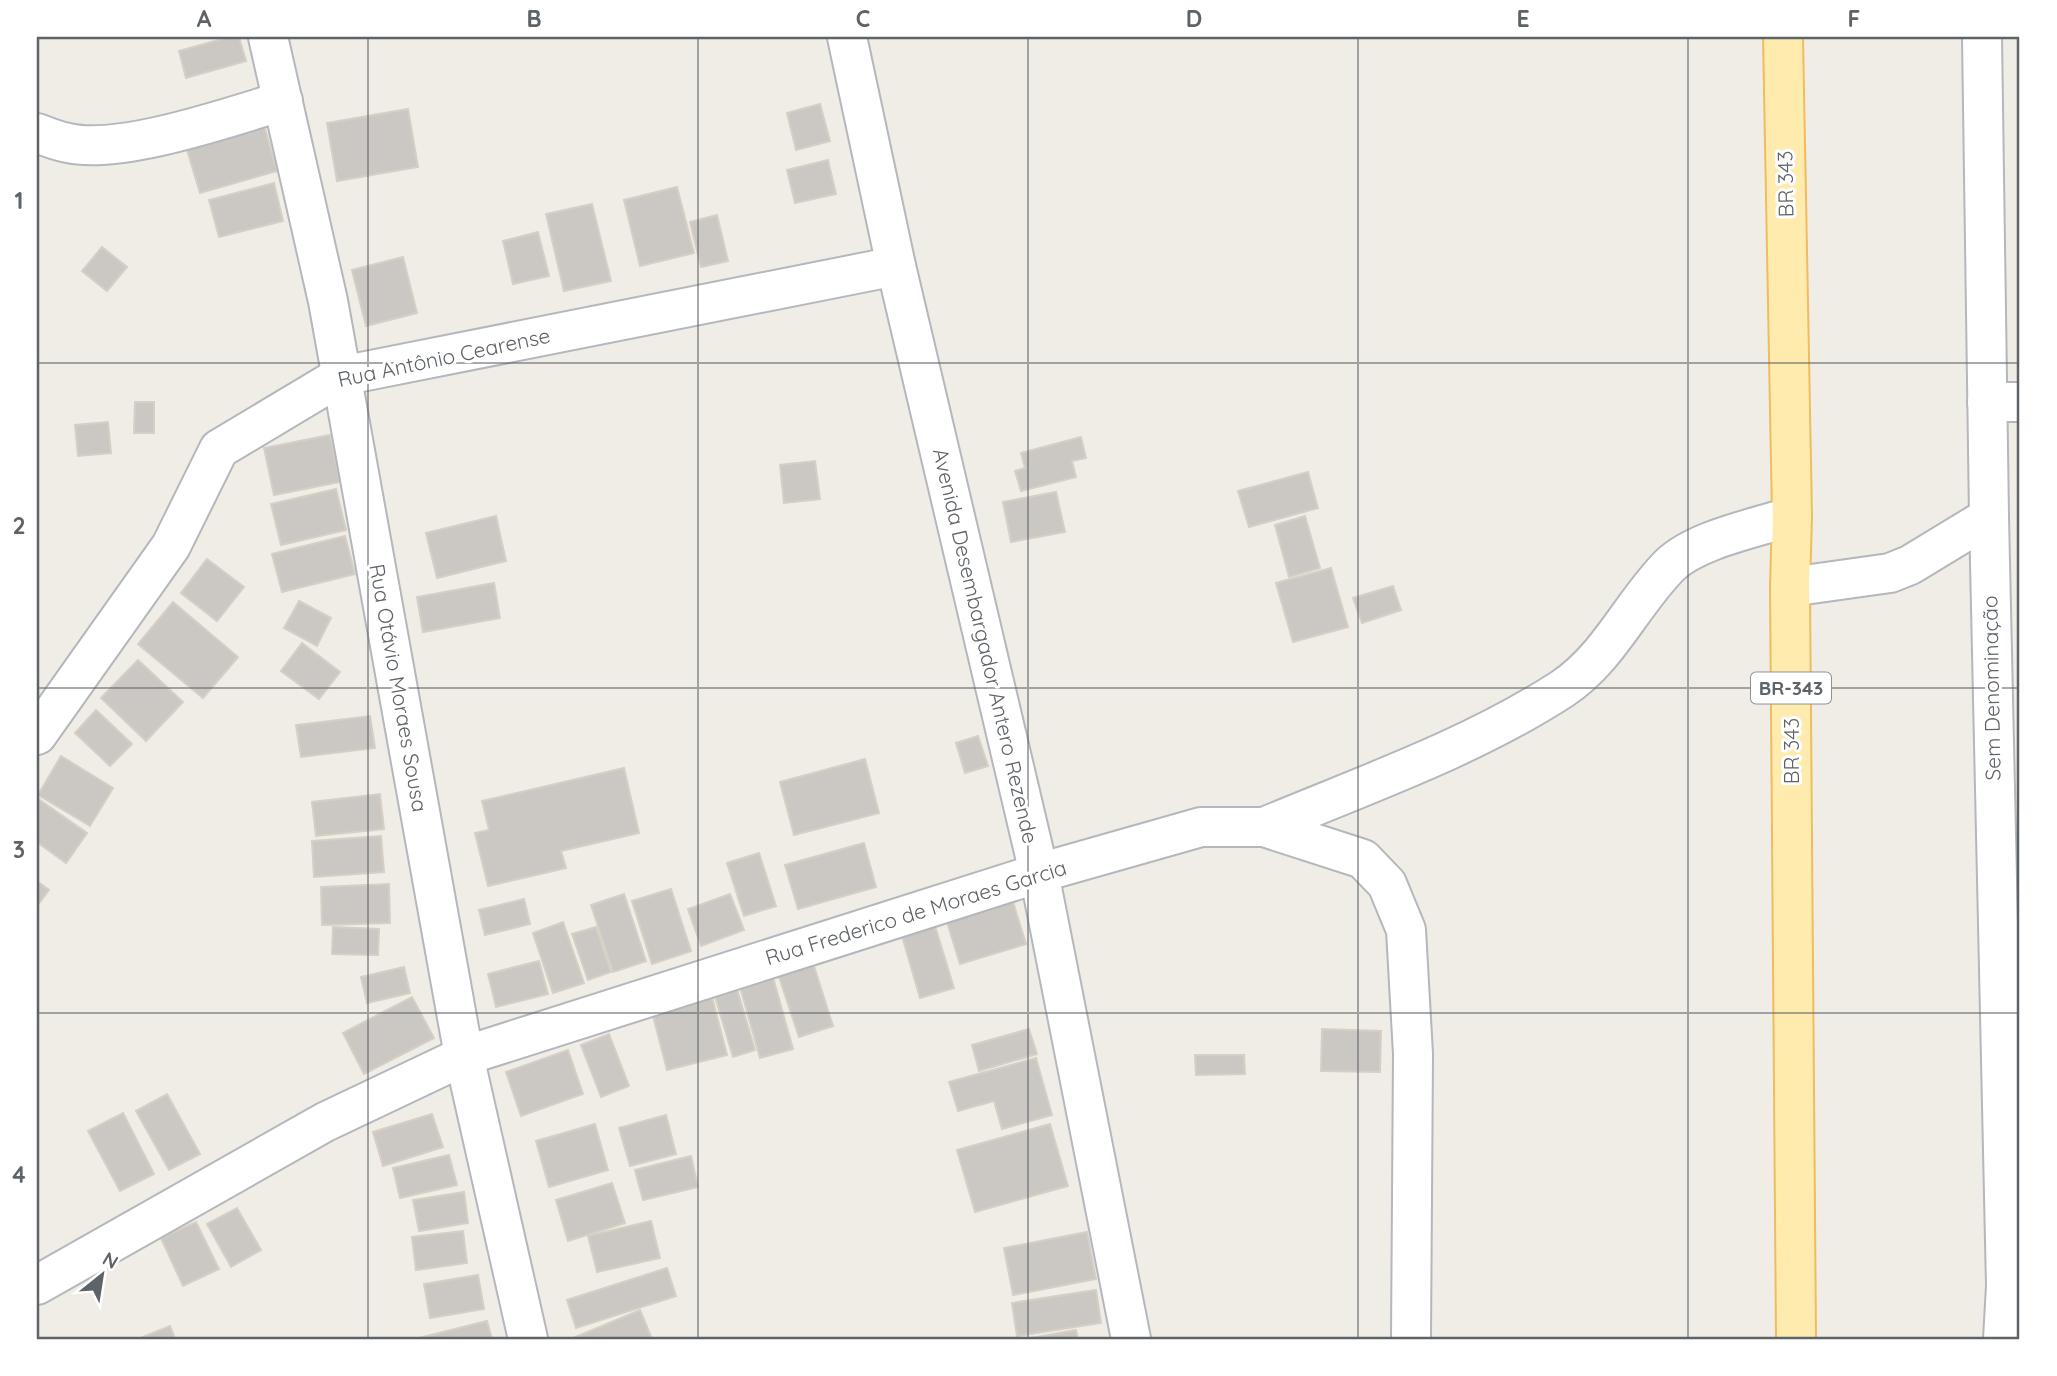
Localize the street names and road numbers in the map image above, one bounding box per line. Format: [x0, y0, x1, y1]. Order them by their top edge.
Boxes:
street label: BR 343 [1771, 151, 1799, 218]
street label: Rua Antônio Cearense [335, 322, 552, 392]
street label: Avenida Desembargador Antero Rezende [928, 446, 1044, 846]
street label: Rua Otávio Moraes Sousa [364, 562, 434, 814]
street label: Sem Denominação [1976, 595, 2006, 781]
road number: BR-343 [1751, 673, 1831, 704]
street label: BR 343 [1778, 718, 1804, 784]
street label: Rua Frederico de Moraes Garcia [762, 854, 1069, 970]

